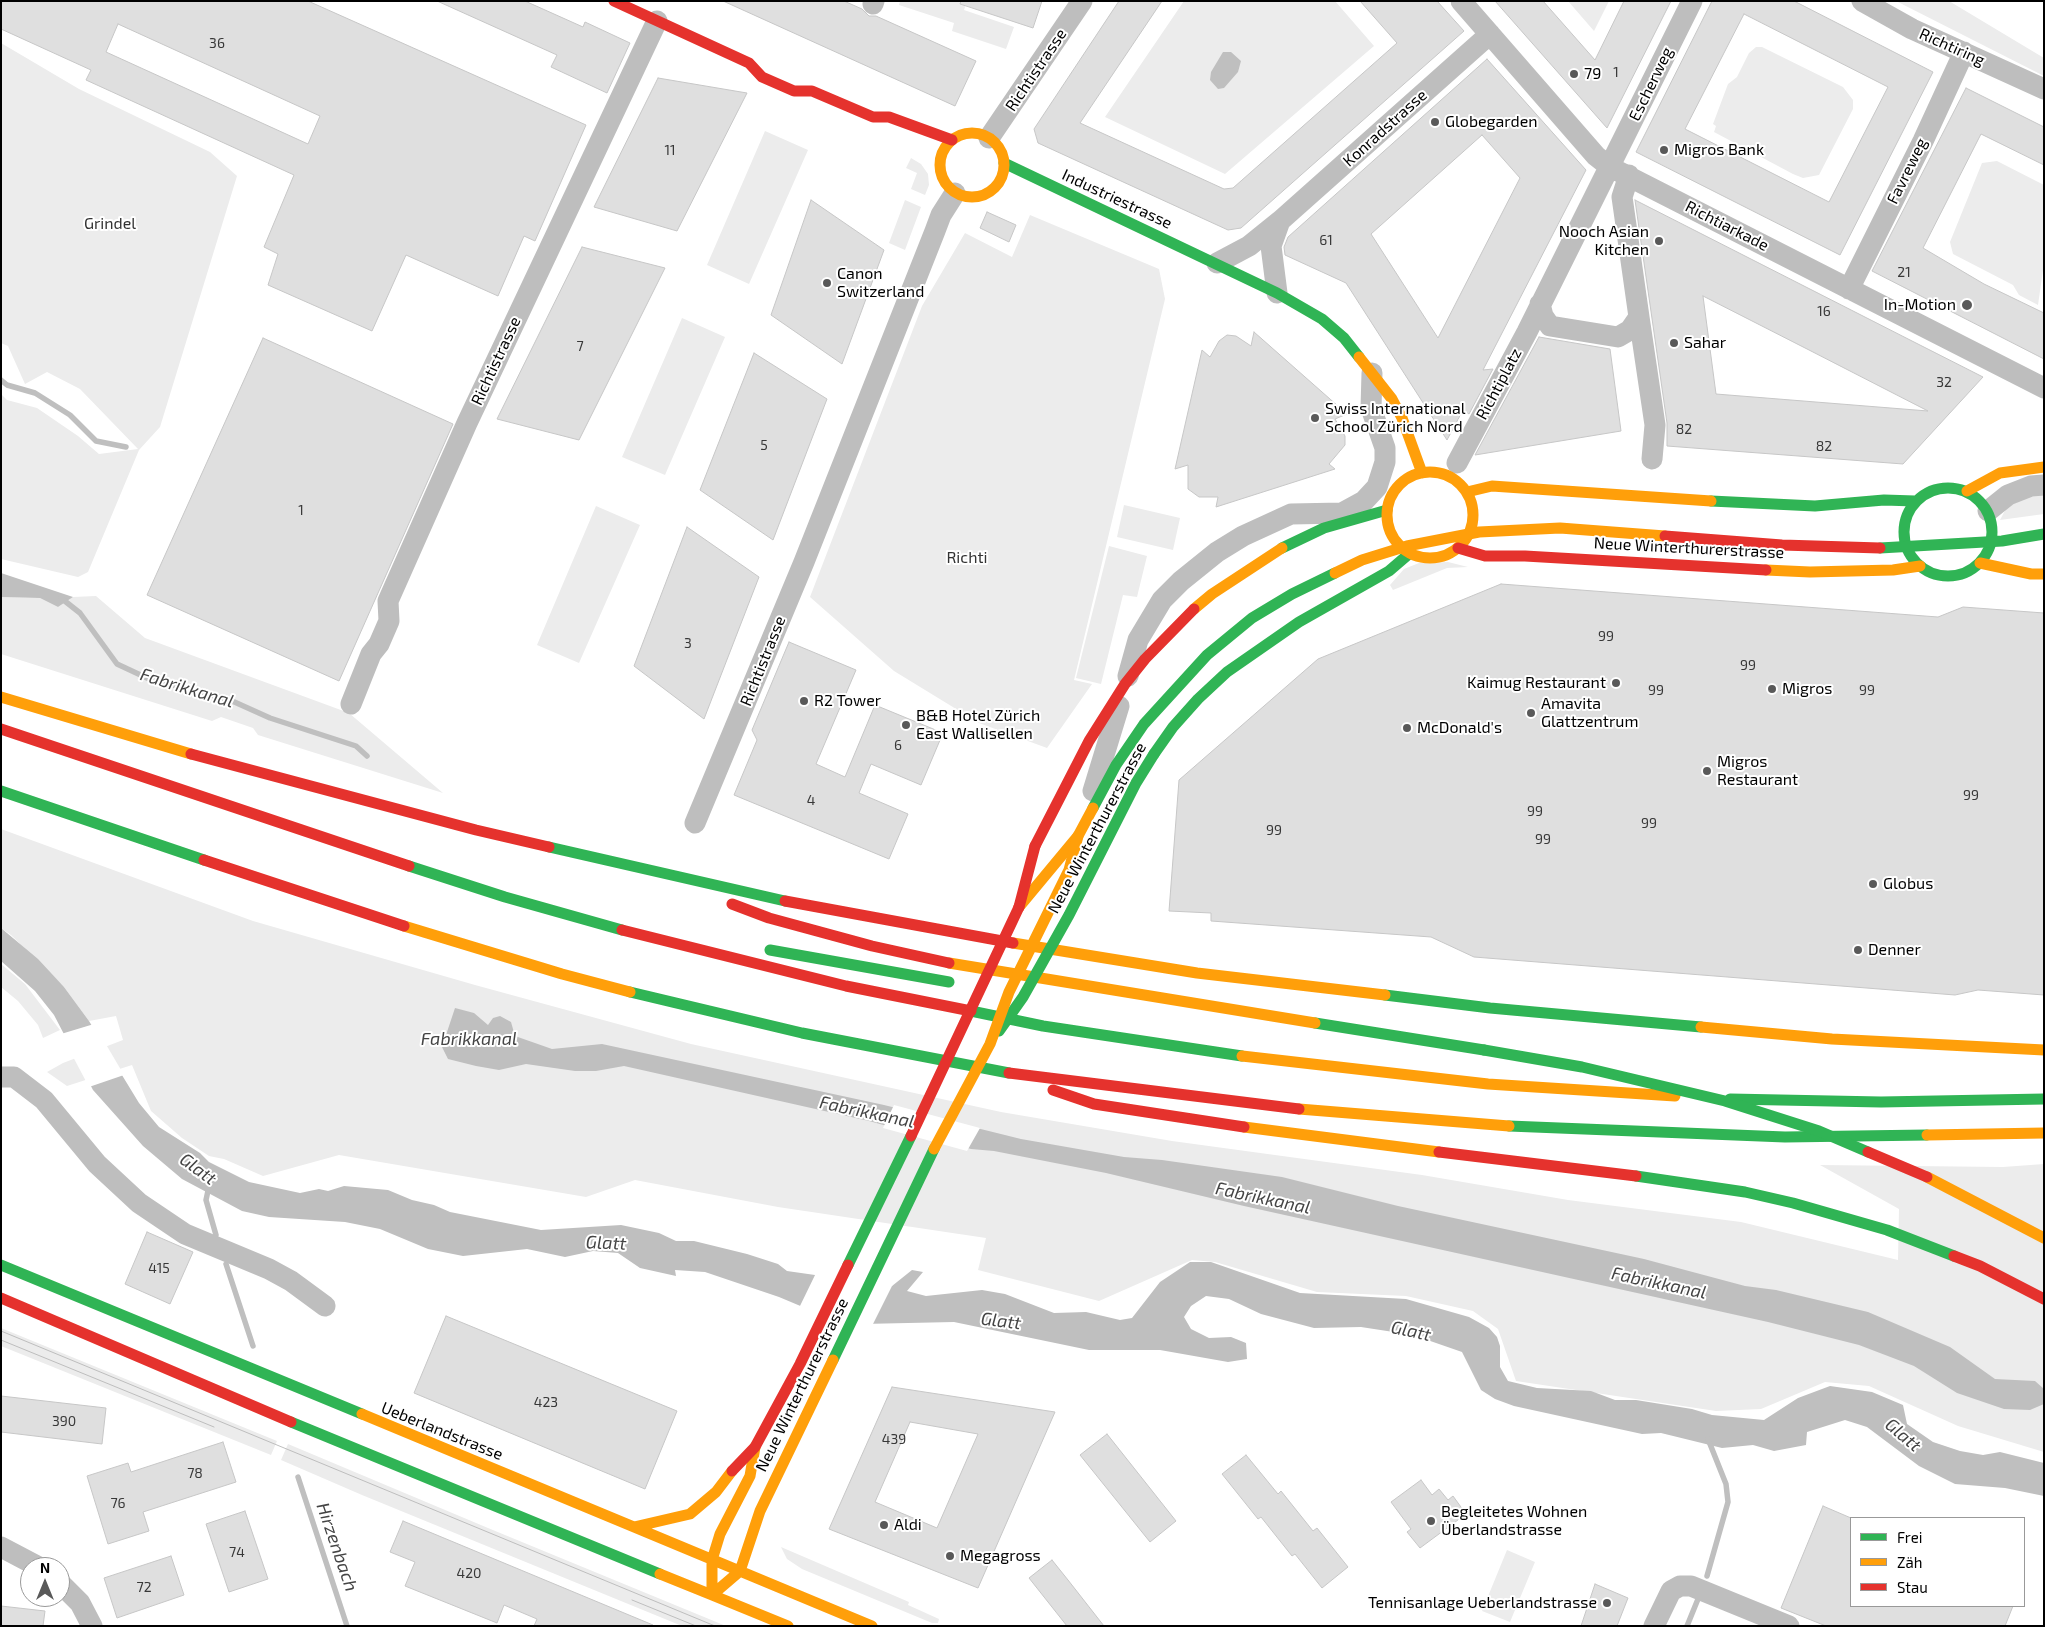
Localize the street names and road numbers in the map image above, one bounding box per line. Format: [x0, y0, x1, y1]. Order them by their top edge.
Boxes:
street label: Richtiring [1916, 24, 1988, 70]
street label: Richtistrasse [1001, 25, 1071, 115]
street label: Escherweg [1625, 44, 1677, 124]
street label: Konradstrasse [1339, 85, 1431, 171]
street label: Favreweg [1883, 135, 1931, 207]
street label: Industriestrasse [1059, 165, 1175, 233]
street label: Richtiarkade [1682, 197, 1772, 255]
street label: Richtistrasse [467, 314, 525, 408]
street label: Richtiplatz [1472, 345, 1526, 423]
street label: Neue Winterthurerstrasse [1593, 533, 1785, 563]
street label: Richtistrasse [736, 613, 790, 709]
street label: Neue Winterthurerstrasse [1044, 739, 1150, 917]
street label: Neue Winterthurerstrasse [752, 1295, 852, 1475]
street label: Ueberlandstrasse [378, 1398, 506, 1464]

